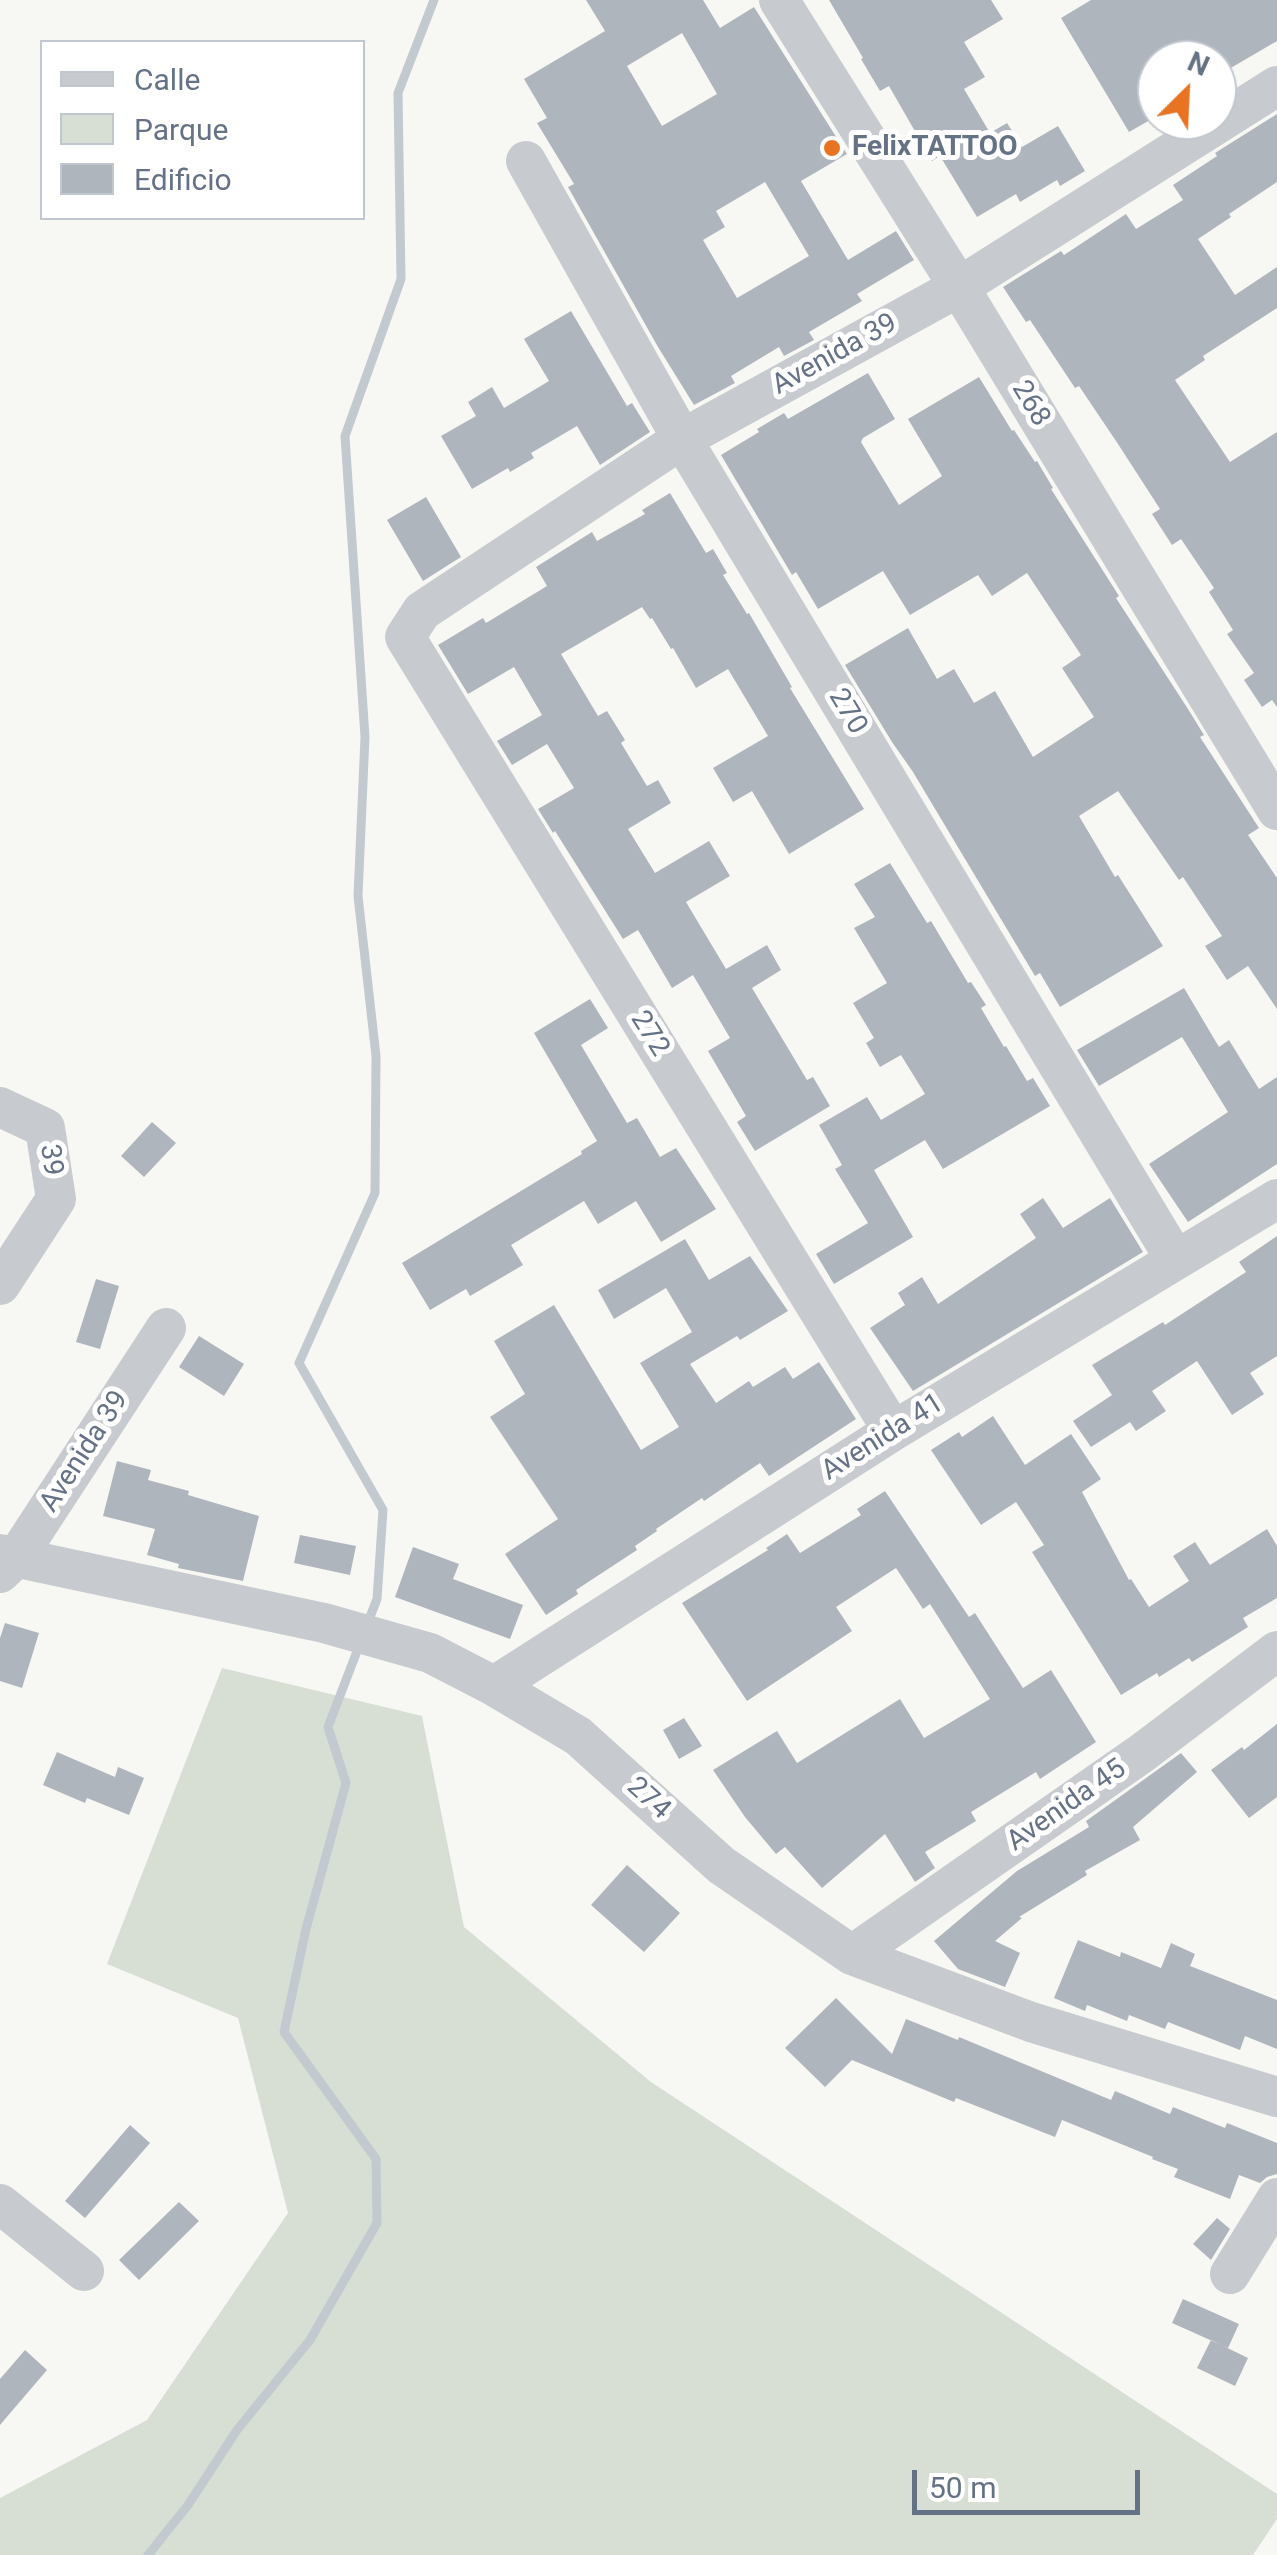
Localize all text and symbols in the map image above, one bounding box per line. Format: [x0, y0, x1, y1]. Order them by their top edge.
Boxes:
legend [40, 40, 365, 220]
north arrow [1137, 40, 1237, 140]
text: N [1183, 45, 1214, 83]
text: Calle [134, 62, 200, 97]
text: Parque [134, 112, 228, 147]
place label: FelixTATTOO [852, 131, 1017, 165]
marker: FelixTATTOO [821, 137, 843, 159]
text: Edificio [134, 162, 232, 197]
street label: Avenida 39 [767, 307, 903, 403]
street label: 268 [1003, 375, 1057, 433]
street label: 270 [820, 683, 874, 741]
street label: 272 [622, 1005, 676, 1063]
street label: 39 [31, 1142, 69, 1178]
street label: Avenida 39 [33, 1385, 137, 1519]
street label: Avenida 41 [816, 1387, 950, 1489]
street label: Avenida 45 [1001, 1753, 1133, 1859]
street label: 274 [619, 1771, 677, 1827]
scale bar [917, 2450, 1144, 2512]
text: 50 m [929, 2470, 996, 2505]

